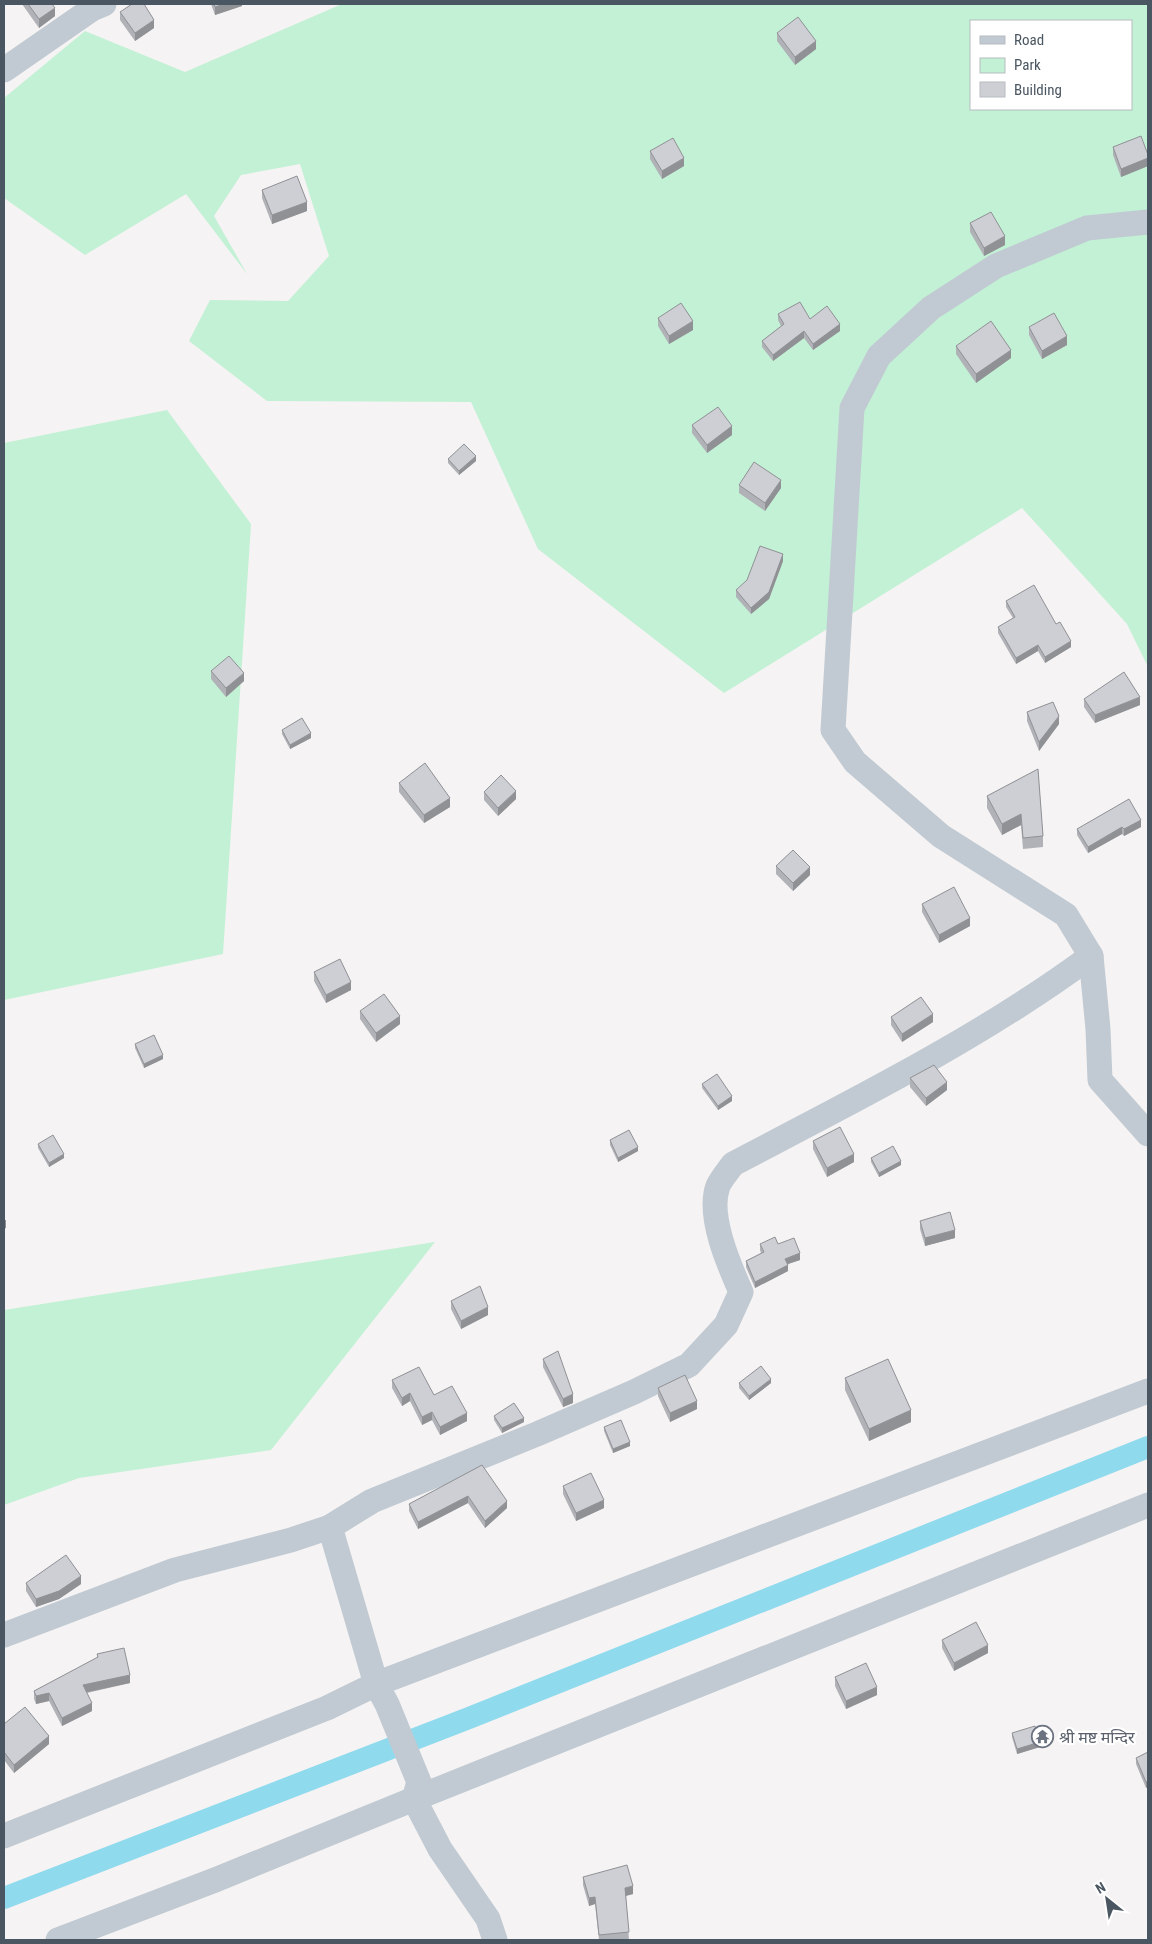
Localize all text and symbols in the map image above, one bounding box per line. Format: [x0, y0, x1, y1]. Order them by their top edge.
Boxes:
legend [970, 20, 1132, 110]
text: Road [1014, 31, 1044, 49]
text: Park [1014, 56, 1041, 74]
text: Building [1014, 81, 1062, 99]
temple icon: श्री मष्ट मन्दिर [1031, 1725, 1055, 1749]
place label: श्री मष्ट मन्दिर [1059, 1728, 1135, 1747]
north arrow [1082, 1874, 1132, 1924]
text: N [1093, 1879, 1108, 1897]

